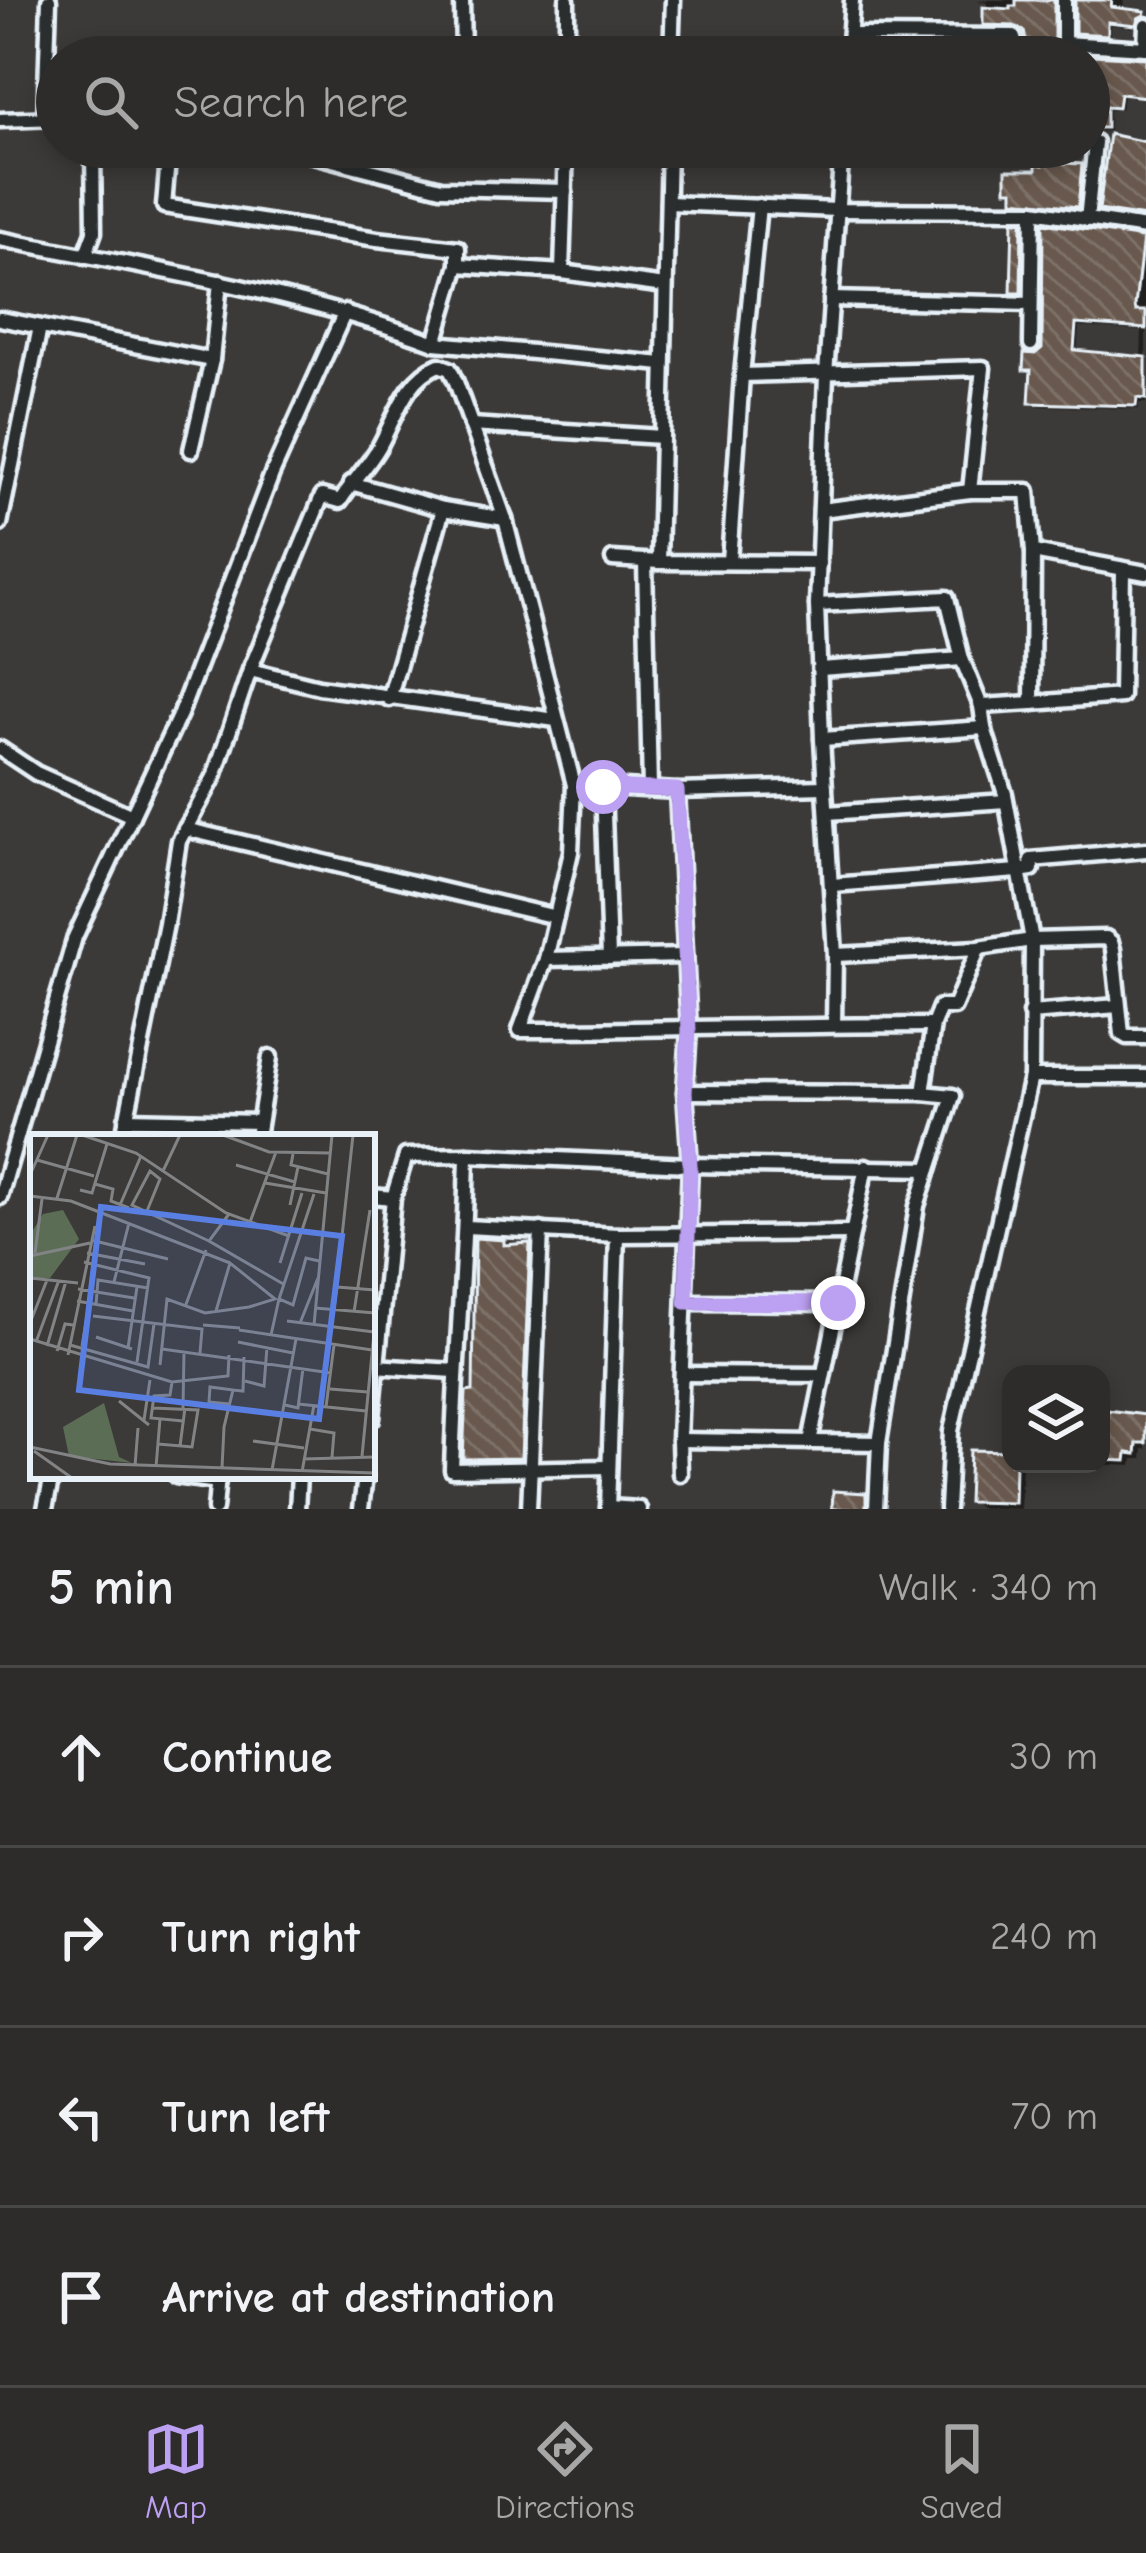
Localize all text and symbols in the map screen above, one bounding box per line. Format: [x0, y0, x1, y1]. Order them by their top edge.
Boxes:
search box [36, 36, 1110, 168]
icon: search [78, 69, 144, 135]
text: Search here [174, 76, 408, 128]
route start [576, 760, 630, 814]
inset map [30, 1134, 375, 1479]
route end [811, 1276, 865, 1330]
map controls [1002, 1365, 1110, 1473]
button: layers [1002, 1365, 1110, 1473]
text: 5 min [48, 1558, 174, 1617]
text: Walk · 340 m [879, 1565, 1098, 1610]
icon: ahead [48, 1724, 114, 1790]
text: Continue [162, 1731, 332, 1783]
text: 30 m [1009, 1734, 1098, 1779]
icon: right [48, 1904, 114, 1970]
text: Turn right [162, 1911, 360, 1963]
text: 240 m [990, 1914, 1098, 1959]
icon: left [48, 2084, 114, 2150]
text: Turn left [162, 2091, 329, 2143]
text: 70 m [1011, 2094, 1098, 2139]
icon: arrive [48, 2264, 114, 2330]
text: Arrive at destination [162, 2271, 555, 2323]
tab: Map [143, 2416, 209, 2526]
tab: Directions [495, 2416, 635, 2526]
tab: Saved [921, 2416, 1003, 2526]

